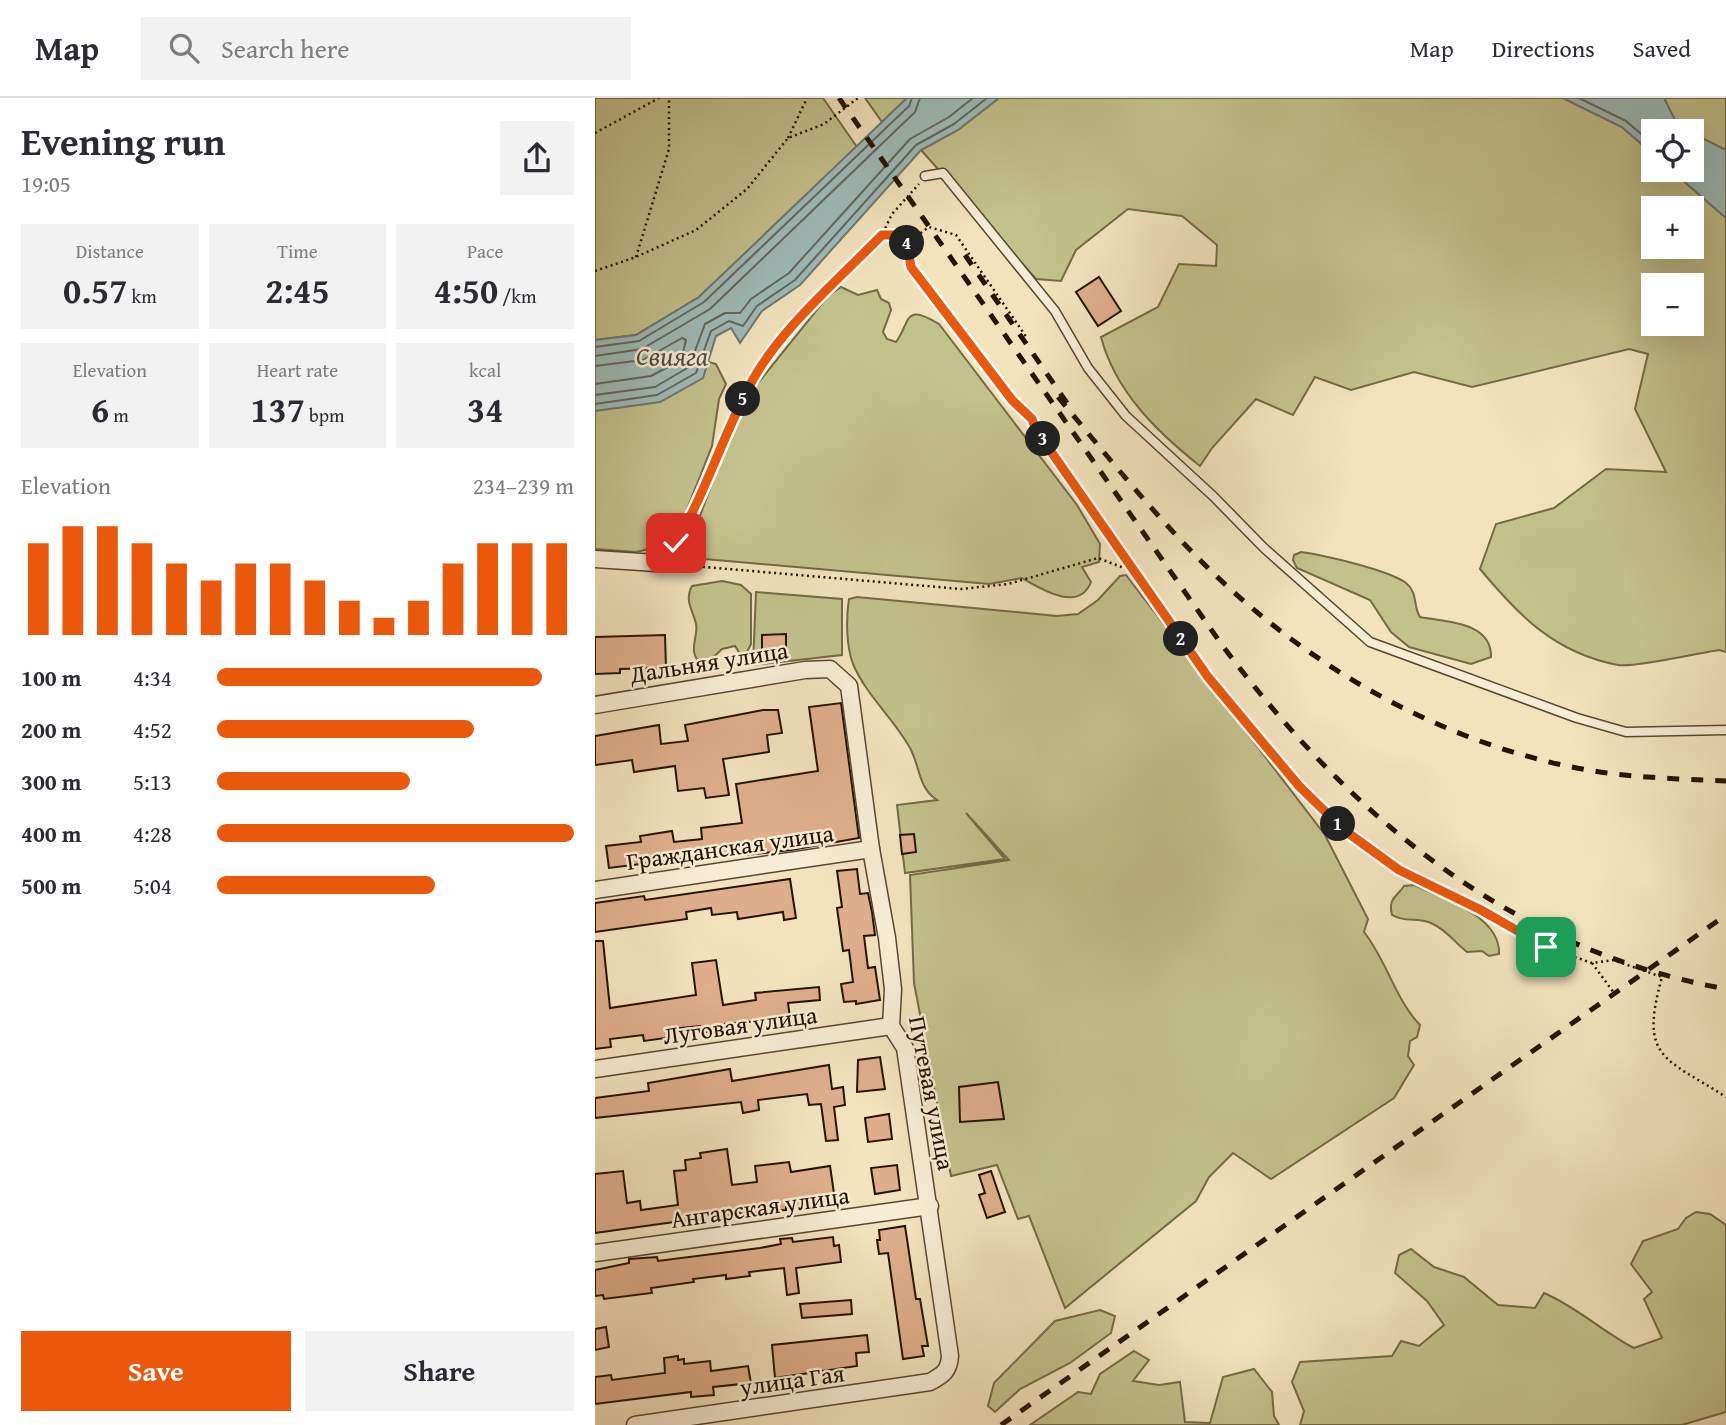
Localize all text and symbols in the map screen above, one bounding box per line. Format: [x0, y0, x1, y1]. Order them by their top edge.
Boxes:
search box [141, 17, 631, 80]
text: Map [35, 24, 99, 72]
icon: search [165, 29, 203, 67]
text: Search here [221, 29, 349, 68]
text: Map [1410, 31, 1454, 66]
text: Directions [1492, 31, 1595, 66]
text: Saved [1633, 31, 1691, 66]
text: Evening run [21, 113, 225, 169]
map controls [1641, 119, 1704, 336]
button: locate [1641, 119, 1704, 182]
button: share [500, 121, 574, 195]
text: 19:05 [21, 167, 71, 200]
button: + [1641, 196, 1704, 259]
pin: 4 [889, 226, 925, 260]
text: 4 [902, 228, 911, 256]
text: Distance [76, 237, 144, 265]
text: Time [277, 237, 318, 265]
text: Pace [467, 237, 503, 265]
text: 0.57 [63, 265, 127, 316]
text: 2:45 [265, 265, 330, 316]
text: 4:50 [434, 265, 498, 316]
button: − [1641, 273, 1704, 336]
text: km [127, 282, 157, 310]
text: /km [498, 282, 536, 310]
water label: Свияга [636, 336, 708, 375]
text: Elevation [73, 356, 147, 384]
text: Heart rate [257, 356, 338, 384]
text: kcal [469, 356, 501, 384]
pin: 5 [725, 382, 761, 416]
text: 6 [91, 384, 109, 435]
text: 137 [250, 384, 305, 435]
text: 34 [467, 384, 503, 435]
text: 5 [738, 384, 747, 412]
text: m [109, 401, 129, 429]
text: bpm [305, 401, 345, 429]
pin: 3 [1025, 422, 1061, 456]
text: 3 [1038, 424, 1047, 452]
text: Elevation [21, 469, 111, 502]
text: 234–239 m [473, 469, 574, 502]
pin [646, 513, 706, 573]
icon: check [657, 524, 695, 562]
pin: 2 [1163, 622, 1199, 656]
text: 2 [1176, 624, 1185, 652]
street label: Дальняя улица [626, 632, 791, 692]
text: 100 m [21, 661, 82, 694]
text: 4:34 [133, 661, 172, 694]
text: 200 m [21, 713, 82, 746]
text: 4:52 [133, 713, 172, 746]
text: 300 m [21, 765, 82, 798]
text: 5:13 [133, 765, 172, 798]
pin: 1 [1321, 806, 1355, 842]
text: 1 [1333, 809, 1342, 837]
street label: Гражданская улица [624, 815, 836, 879]
text: 400 m [21, 817, 82, 850]
text: 4:28 [133, 817, 172, 850]
text: 500 m [21, 869, 82, 902]
text: 5:04 [133, 869, 172, 902]
pin [1516, 917, 1576, 977]
icon: arrive [1527, 928, 1565, 966]
street label: Луговая улица [661, 997, 820, 1053]
street label: Путевая улица [900, 1013, 964, 1173]
street label: Ангарская улица [669, 1177, 852, 1237]
button: Save [21, 1331, 291, 1411]
button: Share [305, 1331, 574, 1411]
street label: улица Гая [736, 1355, 847, 1405]

